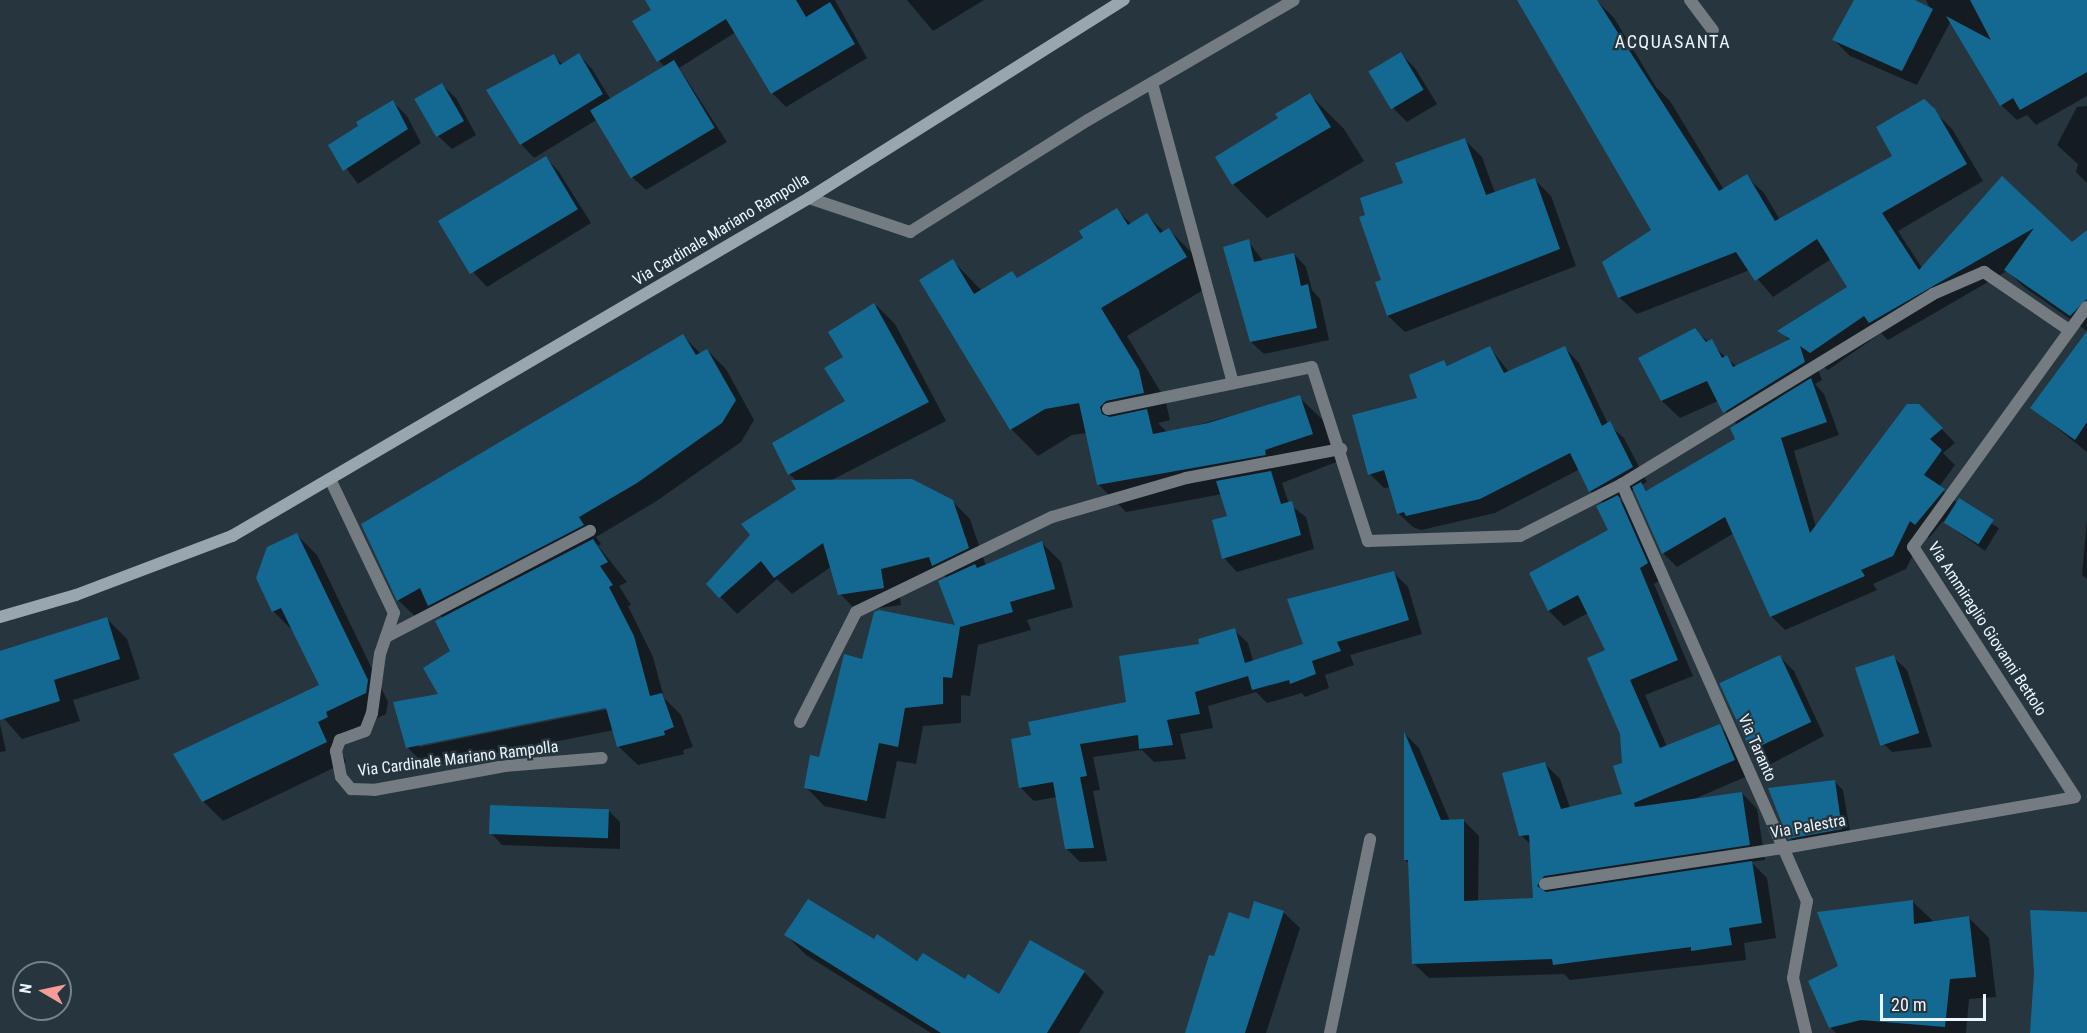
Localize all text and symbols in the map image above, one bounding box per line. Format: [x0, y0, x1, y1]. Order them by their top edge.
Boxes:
district label: ACQUASANTA [1615, 31, 1731, 53]
street label: Via Cardinale Mariano Rampolla [630, 170, 812, 290]
street label: Via Ammiraglio Giovanni Bettolo [1923, 538, 2051, 720]
street label: Via Taranto [1734, 711, 1780, 785]
street label: Via Cardinale Mariano Rampolla [357, 737, 559, 781]
street label: Via Palestra [1769, 811, 1847, 843]
north arrow [12, 961, 72, 1021]
text: N [16, 982, 36, 995]
scale bar [1883, 982, 1990, 1020]
text: 20 m [1891, 994, 1926, 1015]

